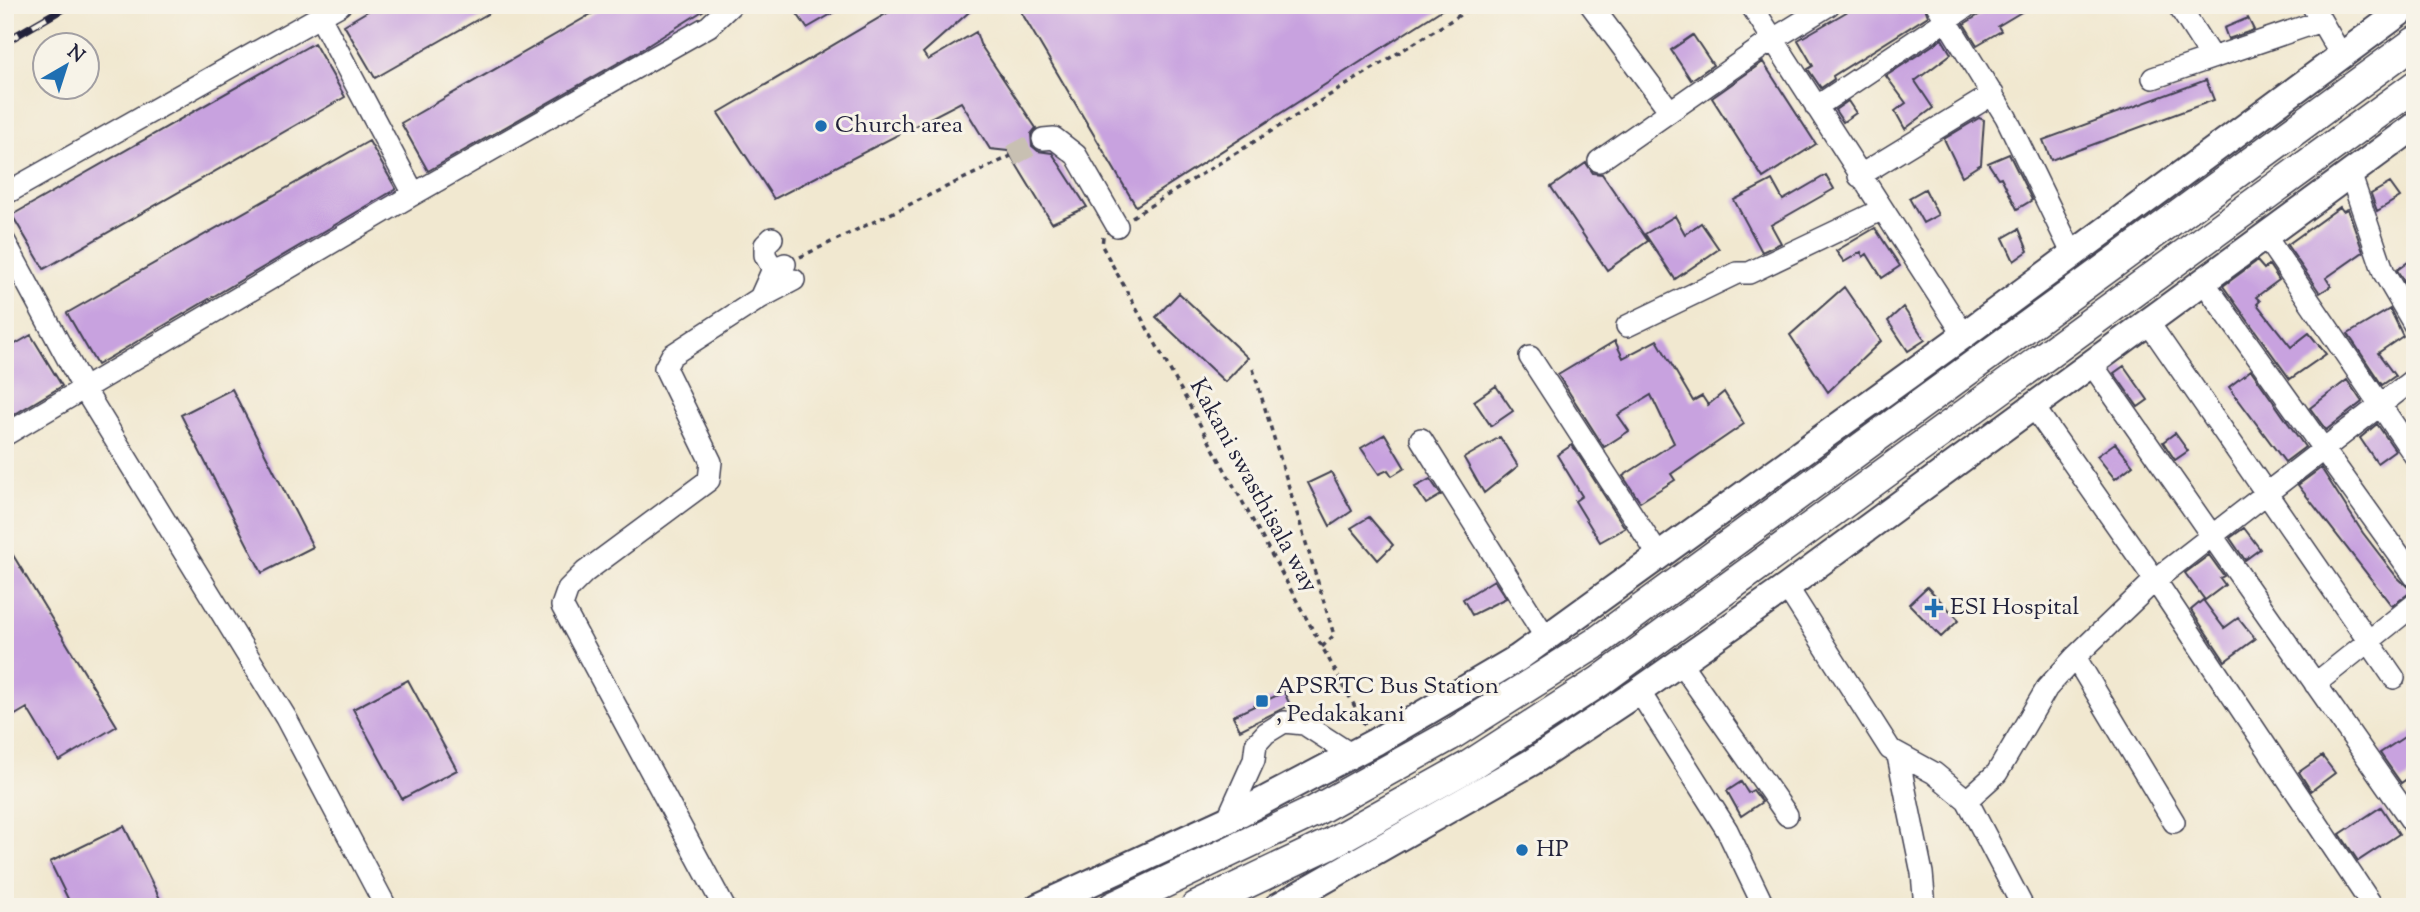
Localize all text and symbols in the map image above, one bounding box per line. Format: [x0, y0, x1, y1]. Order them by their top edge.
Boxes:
north arrow [32, 32, 102, 102]
text: N [61, 39, 90, 70]
place label: Church area [835, 109, 963, 143]
marker: Church area [813, 118, 829, 134]
street label: Kakani swasthisala way [1180, 373, 1326, 599]
place label: ESI Hospital [1950, 591, 2080, 625]
marker: ESI Hospital [1924, 598, 1944, 618]
place label: APSRTC Bus Station , Pedakakani [1276, 670, 1499, 732]
marker: APSRTC Bus Station , Pedakakani [1254, 693, 1270, 709]
place label: HP [1536, 833, 1569, 867]
marker: HP [1514, 842, 1530, 858]

